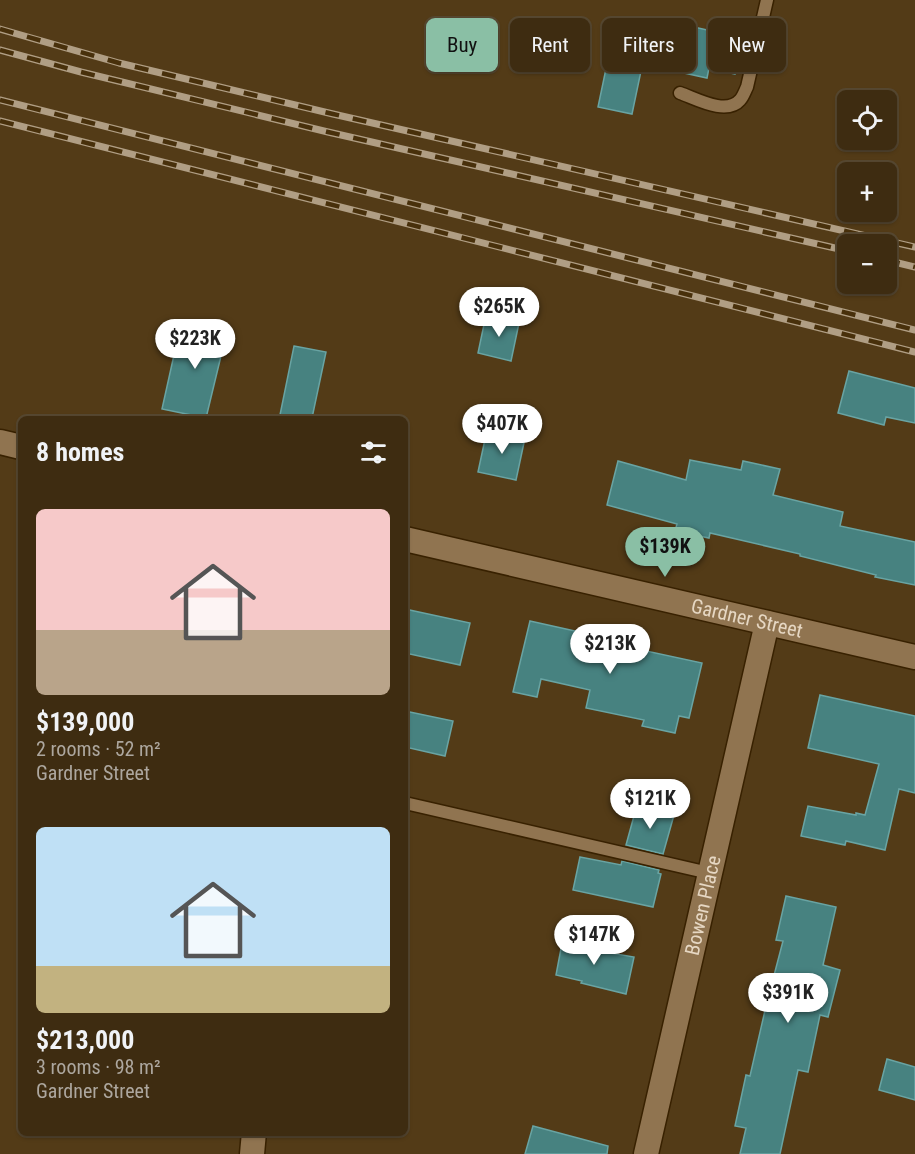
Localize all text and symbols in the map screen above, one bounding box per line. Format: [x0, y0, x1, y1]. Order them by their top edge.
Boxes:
chip: Buy [426, 18, 498, 72]
chip: Rent [510, 18, 590, 72]
chip: Filters [602, 18, 696, 72]
chip: New [708, 18, 786, 72]
map controls [837, 90, 897, 294]
button: locate [837, 90, 897, 150]
button: + [837, 162, 897, 222]
button: − [837, 234, 897, 294]
pin: $265K [457, 287, 541, 338]
text: $265K [473, 294, 525, 318]
pin: $223K [153, 319, 237, 370]
text: $223K [169, 326, 221, 350]
pin: $407K [460, 404, 544, 455]
text: $407K [476, 411, 528, 435]
icon: filters [357, 436, 390, 469]
text: 8 homes [36, 437, 124, 467]
pin: $139K [623, 527, 707, 578]
text: $139K [639, 534, 691, 558]
icon: home [159, 548, 267, 656]
street label: Gardner Street [689, 594, 805, 643]
pin: $213K [568, 624, 652, 675]
text: $213K [584, 631, 636, 655]
text: $139,000 [36, 707, 134, 737]
text: 2 rooms · 52 m² [36, 737, 161, 761]
text: Gardner Street [36, 761, 150, 785]
pin: $121K [608, 779, 692, 830]
text: $121K [624, 786, 676, 810]
street label: Bowen Place [680, 853, 726, 958]
icon: home [159, 866, 267, 974]
pin: $147K [552, 915, 636, 966]
text: $147K [568, 922, 620, 946]
pin: $391K [746, 973, 830, 1024]
text: $391K [762, 980, 814, 1004]
text: $213,000 [36, 1025, 134, 1055]
text: 3 rooms · 98 m² [36, 1055, 161, 1079]
text: Gardner Street [36, 1079, 150, 1103]

